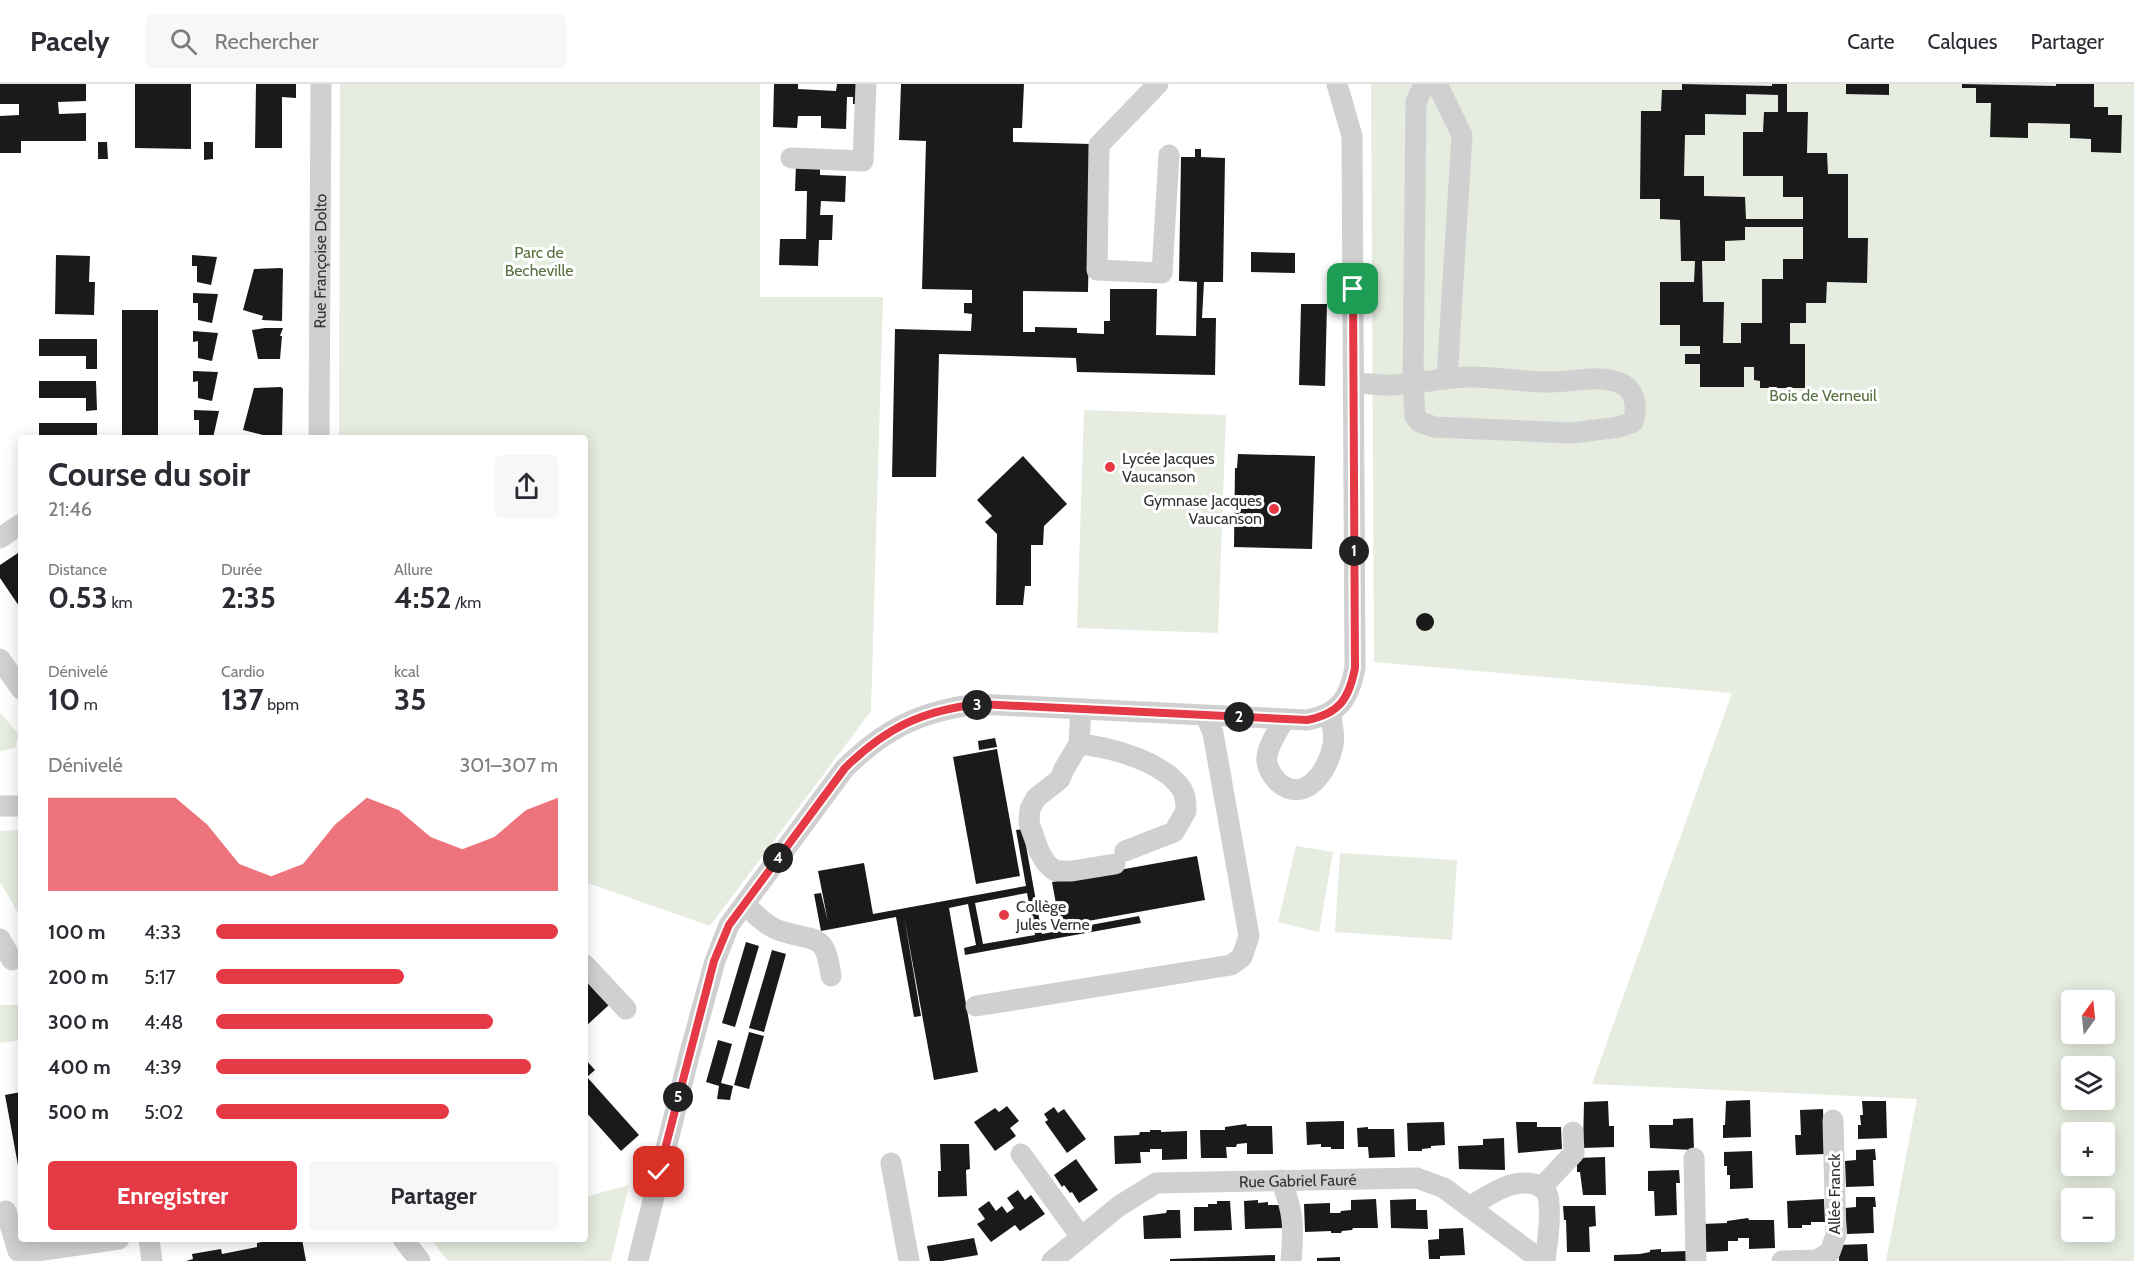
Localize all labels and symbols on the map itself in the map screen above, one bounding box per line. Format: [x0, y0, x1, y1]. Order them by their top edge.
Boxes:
street label: Rue Françoise Dolto [310, 193, 330, 329]
park label: Parc de Becheville [505, 243, 573, 280]
pin [1327, 263, 1378, 314]
park label: Bois de Verneuil [1769, 386, 1877, 405]
place label: Lycée Jacques Vaucanson [1122, 449, 1215, 486]
marker: Lycée Jacques Vaucanson [1103, 460, 1117, 474]
place label: Gymnase Jacques Vaucanson [1143, 491, 1262, 528]
marker: Gymnase Jacques Vaucanson [1267, 502, 1281, 516]
pin: 1 [1339, 536, 1369, 566]
pin: 3 [962, 690, 992, 720]
pin: 2 [1224, 702, 1254, 732]
pin: 4 [763, 843, 793, 873]
place label: Collège Jules Verne [1015, 897, 1090, 934]
marker: Collège Jules Verne [997, 908, 1011, 922]
north arrow [2061, 990, 2115, 1044]
pin: 5 [663, 1082, 693, 1112]
pin [633, 1146, 684, 1197]
street label: Allée Franck [1825, 1153, 1844, 1234]
street label: Rue Gabriel Fauré [1239, 1170, 1357, 1191]

